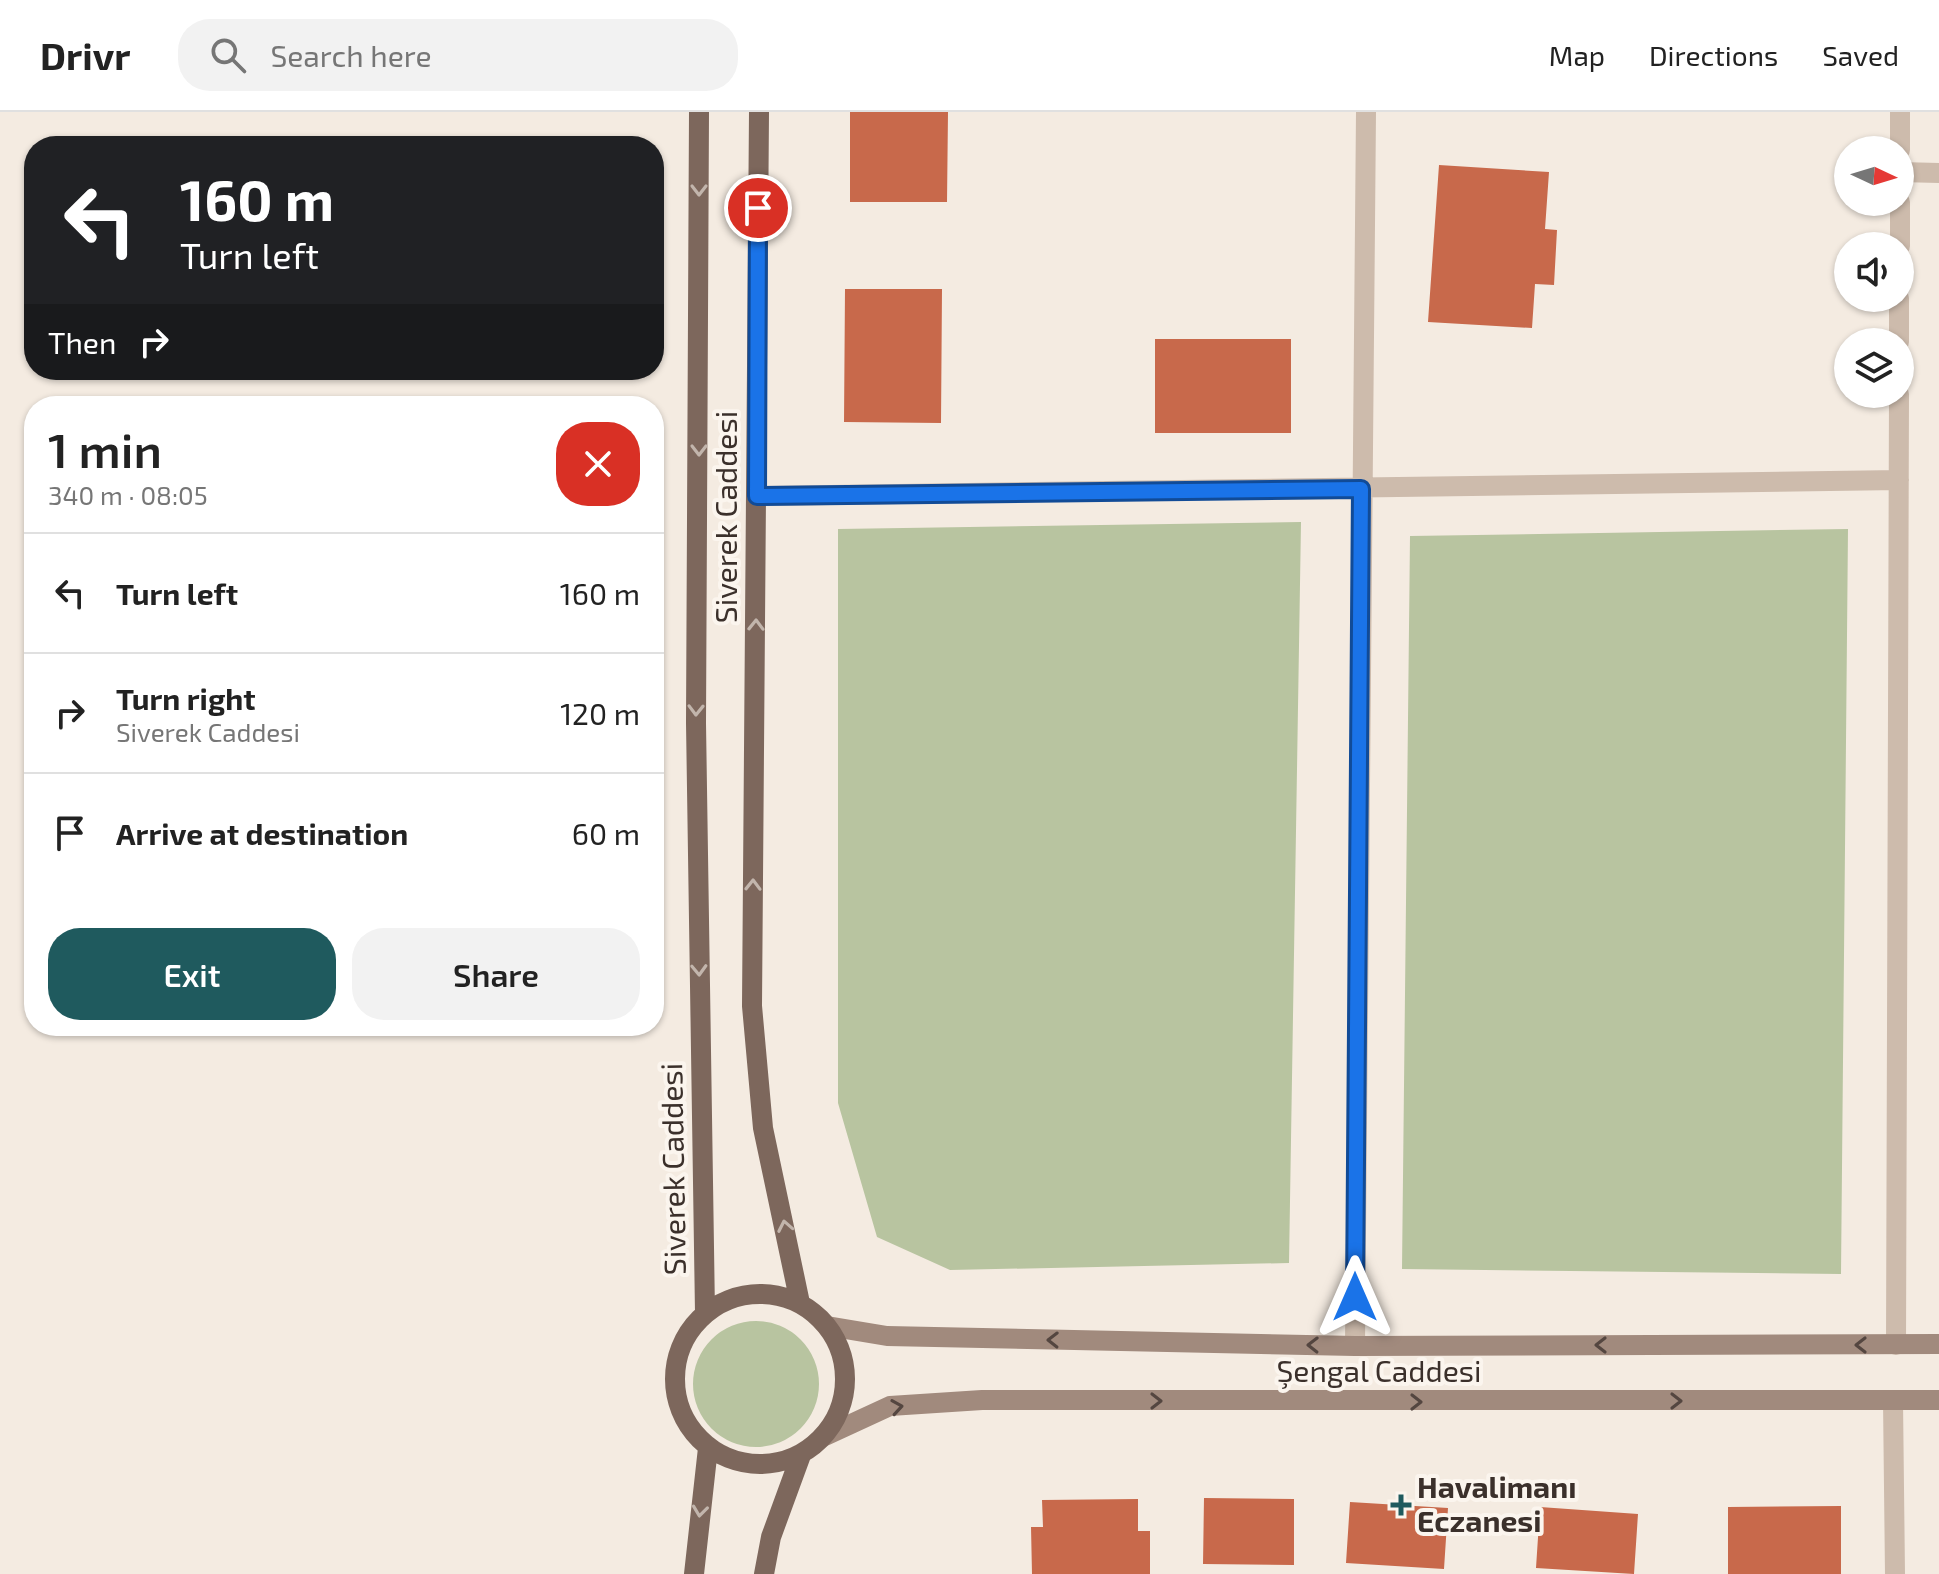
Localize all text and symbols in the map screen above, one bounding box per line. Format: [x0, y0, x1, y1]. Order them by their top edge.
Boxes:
search box [178, 19, 738, 91]
text: Drivr [40, 32, 130, 78]
icon: search [206, 33, 250, 77]
text: Search here [270, 37, 432, 73]
text: Map [1549, 38, 1605, 72]
text: Directions [1649, 38, 1778, 72]
text: Saved [1822, 38, 1899, 72]
north arrow [1834, 136, 1914, 216]
map controls [1834, 136, 1914, 408]
text: 160 m [180, 165, 334, 232]
icon: left [48, 168, 152, 272]
pin [724, 174, 792, 242]
one-way arrow [690, 184, 708, 197]
icon: arrive [736, 186, 780, 230]
button: sound [1834, 232, 1914, 312]
text: Turn left [180, 233, 319, 276]
icon: right [132, 320, 176, 364]
text: Then [48, 324, 116, 360]
button: layers [1834, 328, 1914, 408]
street label: Siverek Caddesi [707, 411, 743, 623]
text: 1 min [48, 420, 162, 478]
button: close [556, 422, 640, 506]
one-way arrow [690, 444, 708, 457]
text: 340 m · 08:05 [48, 479, 208, 510]
icon: left [48, 571, 92, 615]
text: Turn left [116, 575, 238, 611]
text: 160 m [560, 575, 640, 611]
one-way arrow [747, 618, 765, 631]
text: Turn right [116, 680, 256, 716]
icon: right [48, 691, 92, 735]
text: 120 m [560, 695, 640, 731]
one-way arrow [688, 704, 705, 717]
text: Siverek Caddesi [116, 716, 300, 747]
icon: arrive [48, 811, 92, 855]
text: Arrive at destination [116, 815, 408, 851]
text: 60 m [572, 815, 640, 851]
one-way arrow [744, 878, 762, 891]
button: Exit [48, 928, 336, 1020]
button: Share [352, 928, 640, 1020]
one-way arrow [691, 964, 708, 977]
street label: Siverek Caddesi [652, 1063, 692, 1275]
one-way arrow [777, 1219, 794, 1233]
position arrow [1313, 1255, 1397, 1339]
one-way arrow [1046, 1331, 1059, 1348]
one-way arrow [1306, 1336, 1319, 1354]
one-way arrow [1594, 1336, 1607, 1354]
one-way arrow [1854, 1336, 1867, 1354]
street label: Şengal Caddesi [1276, 1352, 1482, 1389]
one-way arrow [1150, 1392, 1163, 1410]
one-way arrow [1670, 1392, 1683, 1410]
one-way arrow [1410, 1393, 1423, 1411]
one-way arrow [890, 1399, 903, 1416]
place label: Havalimanı Eczanesi [1417, 1468, 1577, 1538]
marker: Havalimanı Eczanesi [1392, 1496, 1410, 1514]
one-way arrow [692, 1505, 709, 1518]

